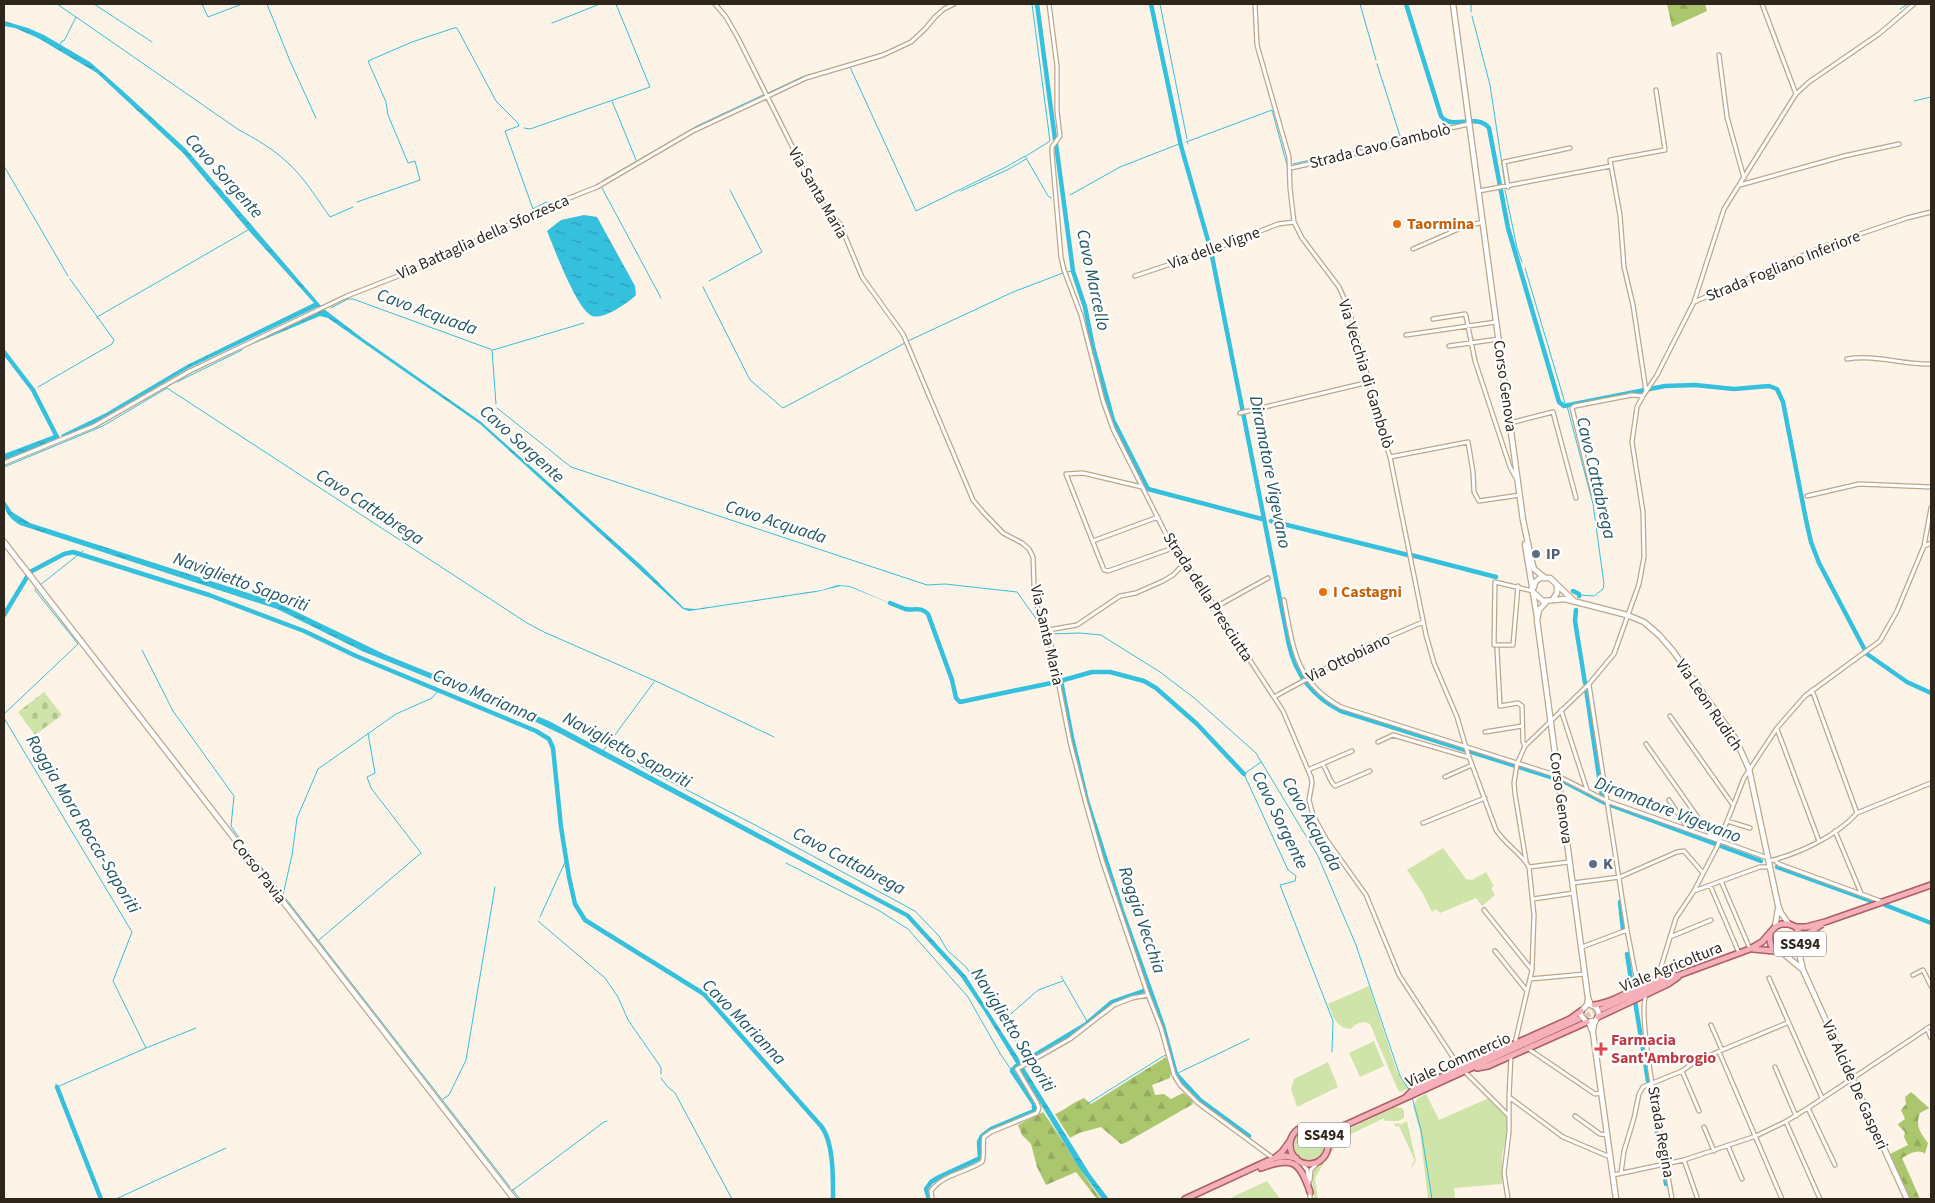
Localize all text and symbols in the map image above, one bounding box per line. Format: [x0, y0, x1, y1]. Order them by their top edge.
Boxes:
street label: Strada Cavo Gambolò [1307, 118, 1453, 174]
water label: Cavo Sorgente [179, 128, 269, 224]
street label: Via Santa Maria [783, 143, 853, 243]
street label: Via Battaglia della Sforzesca [393, 189, 573, 285]
place label: Taormina [1407, 213, 1474, 235]
marker: Taormina [1391, 218, 1403, 230]
street label: Via delle Vigne [1165, 221, 1263, 275]
street label: Strada Fogliano Inferiore [1702, 225, 1864, 307]
water label: Cavo Marcello [1070, 227, 1116, 333]
water label: Cavo Acquada [373, 282, 481, 342]
street label: Via Vecchia di Gambolò [1333, 297, 1399, 451]
street label: Corso Genova [1488, 339, 1522, 433]
water label: Diramatore Vigevano [1243, 393, 1297, 551]
water label: Cavo Sorgente [474, 399, 570, 489]
water label: Cavo Cattabrega [1570, 415, 1622, 542]
water label: Cavo Cattabrega [311, 463, 429, 552]
water label: Cavo Acquada [722, 494, 830, 550]
street label: Strada della Presciutta [1158, 528, 1258, 666]
place label: IP [1546, 543, 1560, 565]
water label: Naviglietto Saporiti [170, 546, 313, 618]
marker: IP [1530, 548, 1542, 560]
place label: I Castagni [1333, 581, 1402, 603]
street label: Via Santa Maria [1025, 583, 1069, 687]
marker: I Castagni [1317, 586, 1329, 598]
street label: Via Ottobiano [1302, 628, 1394, 688]
street label: Via Leon Rudich [1670, 655, 1748, 755]
water label: Cavo Marianna [429, 663, 541, 729]
water label: Naviglietto Saporiti [558, 706, 696, 795]
water label: Roggia Mora Rocca-Saporiti [20, 730, 147, 919]
street label: Corso Genova [1544, 751, 1578, 845]
water label: Cavo Sorgente [1245, 767, 1315, 874]
water label: Diramatore Vigevano [1591, 771, 1745, 849]
water label: Cavo Acquada [1276, 772, 1349, 876]
water label: Cavo Cattabrega [788, 821, 910, 901]
street label: Corso Pavia [226, 834, 292, 908]
place label: K [1603, 853, 1613, 875]
marker: K [1587, 858, 1599, 870]
water label: Roggia Vecchia [1112, 863, 1172, 977]
road number: SS494 [1774, 932, 1826, 956]
street label: Viale Agricoltura [1616, 936, 1726, 998]
water label: Naviglietto Saporiti [965, 963, 1062, 1098]
water label: Cavo Marianna [696, 973, 792, 1071]
street label: Via Alcide De Gasperi [1817, 1017, 1893, 1153]
street label: Viale Commercio [1402, 1027, 1514, 1093]
place label: Farmacia Sant'Ambrogio [1611, 1029, 1716, 1069]
marker: Farmacia Sant'Ambrogio [1595, 1043, 1607, 1055]
street label: Strada Regina [1642, 1085, 1680, 1179]
road number: SS494 [1298, 1122, 1350, 1148]

